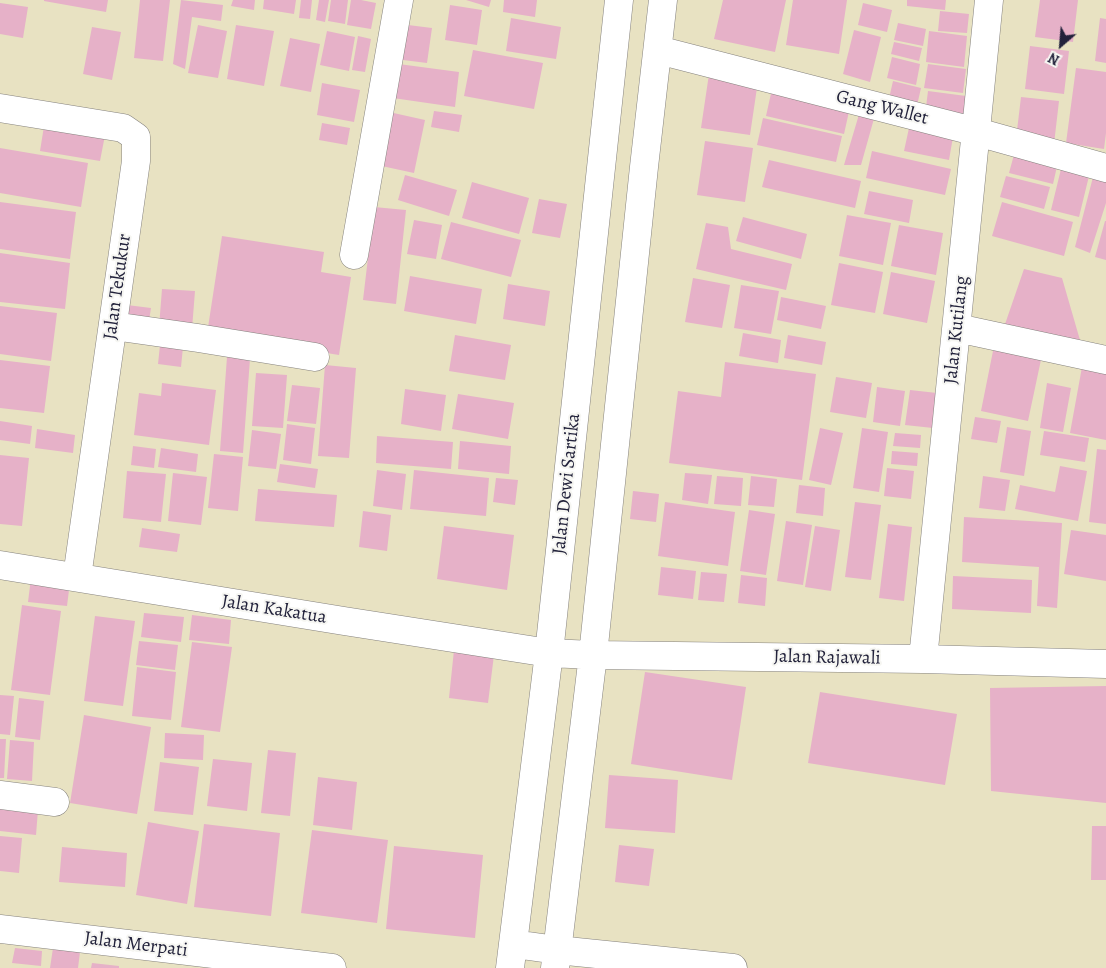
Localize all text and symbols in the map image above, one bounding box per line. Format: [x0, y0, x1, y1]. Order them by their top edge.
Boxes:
north arrow [1036, 20, 1086, 70]
text: N [1045, 48, 1063, 70]
street label: Gang Wallet [834, 86, 930, 130]
street label: Jalan Tekukur [99, 233, 137, 341]
street label: Jalan Kutilang [940, 275, 974, 385]
street label: Jalan Dewi Sartika [548, 412, 586, 556]
street label: Jalan Kakatua [220, 590, 328, 630]
street label: Jalan Rajawali [773, 646, 881, 670]
street label: Jalan Merpati [83, 927, 189, 963]

